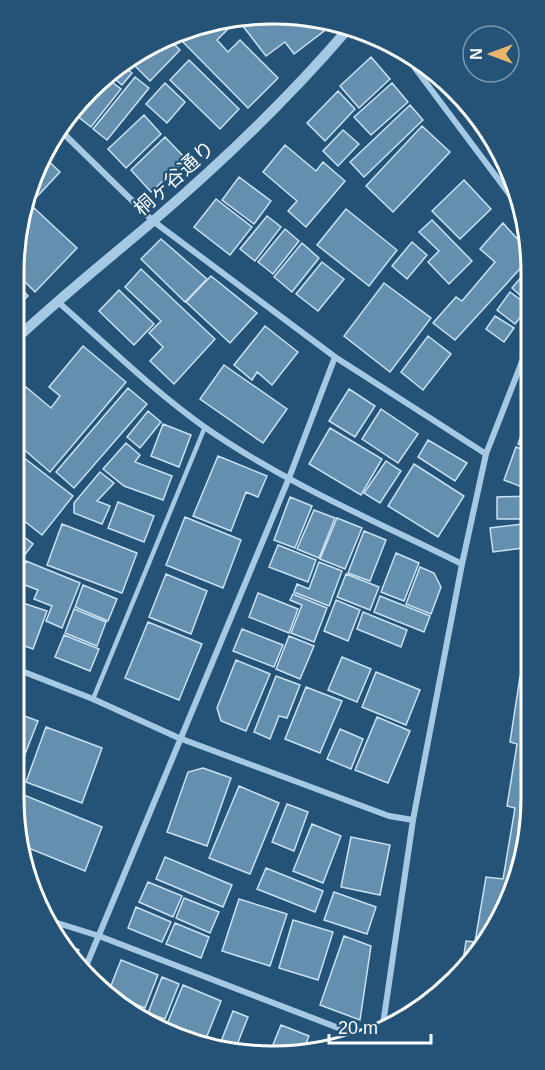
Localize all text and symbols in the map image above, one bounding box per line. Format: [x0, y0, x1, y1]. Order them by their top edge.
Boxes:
north arrow [461, 24, 521, 84]
text: N [468, 48, 485, 60]
street label: 桐ヶ谷通り [129, 136, 219, 220]
scale bar [329, 1007, 431, 1045]
text: 20 m [338, 1018, 378, 1038]

